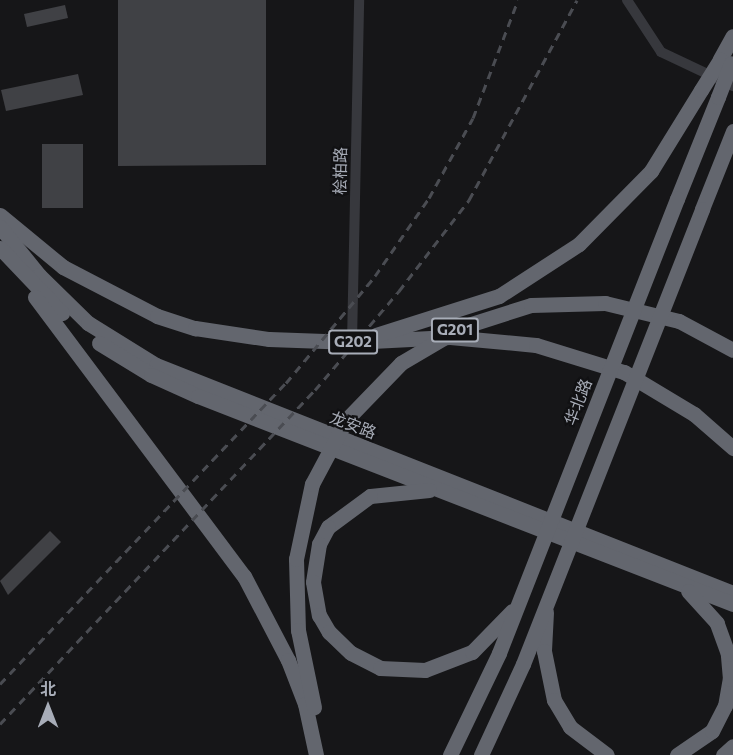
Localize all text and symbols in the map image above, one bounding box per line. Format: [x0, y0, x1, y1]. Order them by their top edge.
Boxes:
street label: 桧柏路 [330, 147, 350, 195]
road number: G201 [430, 318, 480, 342]
road number: G202 [328, 330, 378, 354]
street label: 华北路 [560, 376, 596, 428]
street label: 龙安路 [327, 407, 379, 443]
north arrow [18, 677, 78, 737]
text: 北 [40, 679, 56, 698]

